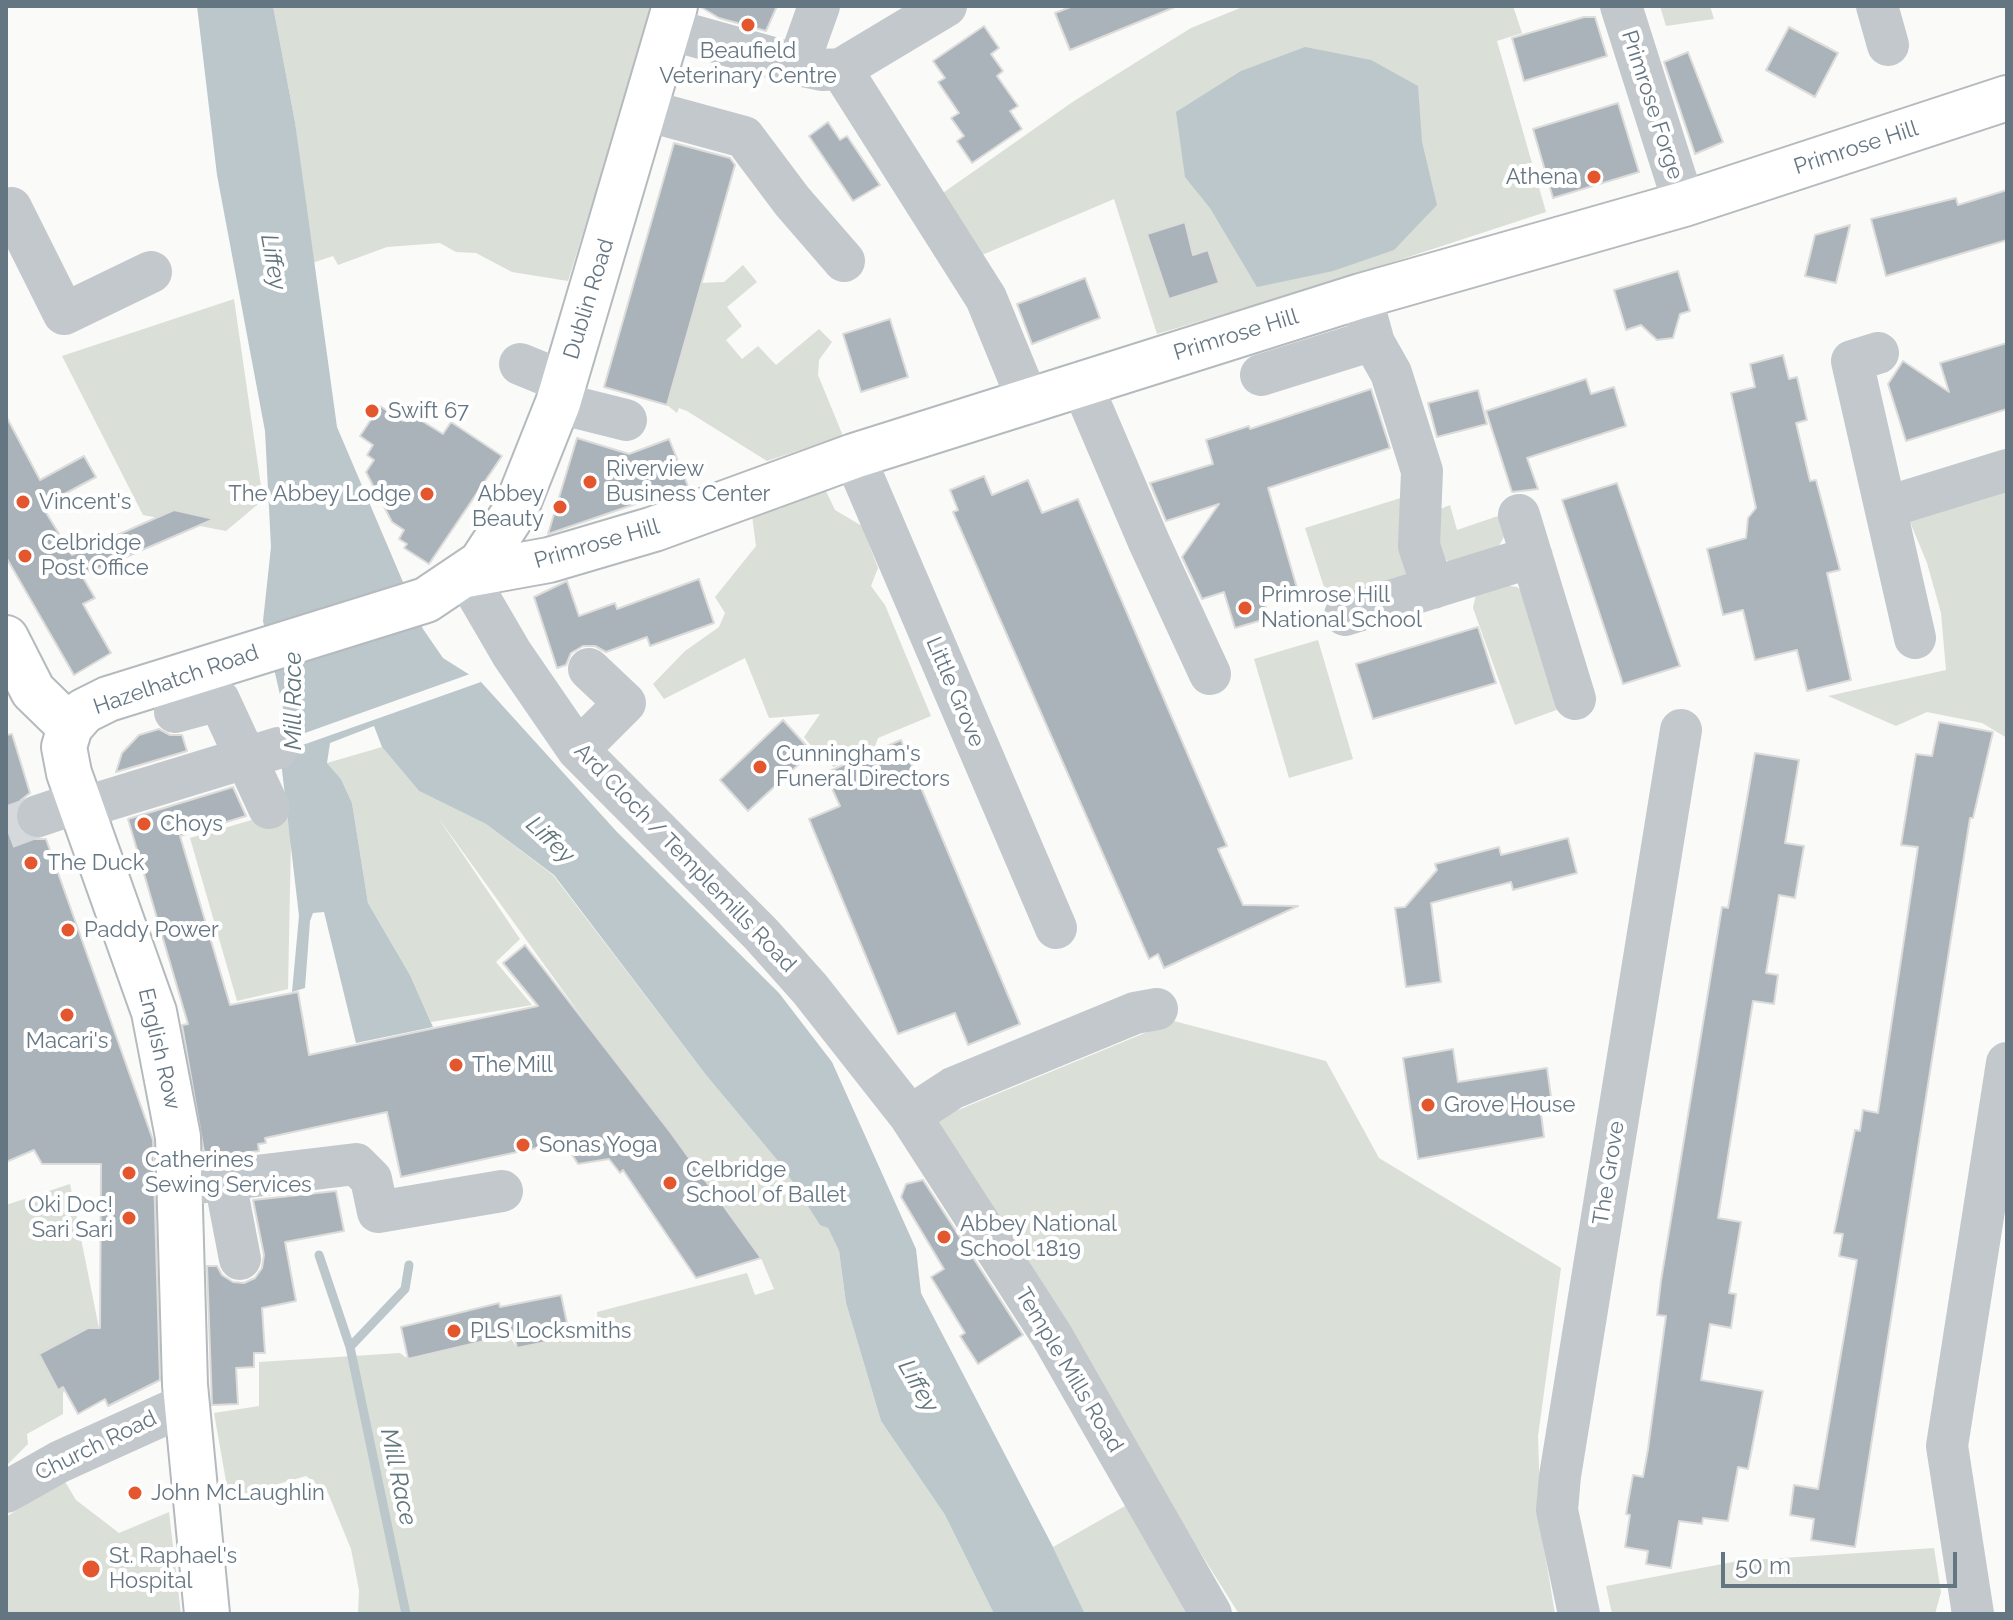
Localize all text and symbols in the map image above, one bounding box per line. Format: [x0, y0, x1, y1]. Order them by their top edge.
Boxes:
marker: Beaufield Veterinary Centre [739, 16, 757, 34]
street label: Primrose Forge [1615, 27, 1689, 183]
place label: Beaufield Veterinary Centre [659, 38, 837, 90]
street label: Primrose Hill [1791, 116, 1921, 180]
place label: Athena [1506, 164, 1578, 190]
marker: Athena [1585, 168, 1603, 186]
water label: Liffey [254, 232, 292, 292]
street label: Dublin Road [558, 236, 620, 362]
street label: Primrose Hill [1170, 304, 1302, 366]
place label: Swift 67 [388, 398, 469, 424]
marker: Swift 67 [363, 402, 381, 420]
place label: Riverview Business Center [606, 456, 770, 508]
marker: Riverview Business Center [581, 473, 599, 491]
place label: The Abbey Lodge [228, 481, 411, 507]
place label: Abbey Beauty [472, 481, 544, 532]
marker: The Abbey Lodge [418, 485, 436, 503]
place label: Vincent's [39, 489, 131, 515]
marker: Vincent's [14, 493, 32, 511]
marker: Abbey Beauty [551, 498, 569, 516]
street label: Primrose Hill [531, 514, 663, 574]
place label: Celbridge Post Office [41, 530, 149, 582]
marker: Celbridge Post Office [16, 547, 34, 565]
place label: Primrose Hill National School [1261, 582, 1422, 634]
marker: Primrose Hill National School [1236, 599, 1254, 617]
street label: Little Grove [920, 633, 990, 751]
street label: Hazelhatch Road [90, 639, 262, 721]
water label: Mill Race [280, 652, 308, 750]
street label: Ard Cloch / Templemills Road [569, 738, 801, 978]
place label: Cunningham's Funeral Directors [776, 741, 950, 792]
marker: Cunningham's Funeral Directors [751, 758, 769, 776]
water label: Liffey [520, 810, 580, 870]
place label: Choys [160, 811, 223, 837]
marker: Choys [135, 815, 153, 833]
place label: The Duck [47, 850, 144, 876]
marker: The Duck [22, 854, 40, 872]
place label: Paddy Power [84, 917, 219, 943]
marker: Paddy Power [59, 921, 77, 939]
street label: English Row [132, 986, 186, 1112]
marker: Macari's [58, 1006, 76, 1024]
place label: Macari's [26, 1028, 108, 1054]
place label: The Mill [472, 1052, 553, 1078]
marker: The Mill [447, 1056, 465, 1074]
place label: Grove House [1444, 1092, 1575, 1118]
marker: Grove House [1419, 1096, 1437, 1114]
street label: The Grove [1588, 1119, 1630, 1227]
place label: Sonas Yoga [539, 1132, 657, 1158]
marker: Sonas Yoga [514, 1136, 532, 1154]
place label: Catherines Sewing Services [145, 1147, 312, 1198]
place label: Celbridge School of Ballet [686, 1157, 847, 1208]
marker: Catherines Sewing Services [120, 1164, 138, 1182]
marker: Celbridge School of Ballet [661, 1174, 679, 1192]
place label: Oki Doc! Sari Sari [28, 1192, 113, 1244]
marker: Oki Doc! Sari Sari [120, 1209, 138, 1227]
place label: Abbey National School 1819 [960, 1211, 1117, 1262]
marker: Abbey National School 1819 [935, 1228, 953, 1246]
street label: Temple Mills Road [1009, 1283, 1129, 1457]
place label: PLS Locksmiths [470, 1318, 631, 1344]
marker: PLS Locksmiths [445, 1322, 463, 1340]
water label: Liffey [892, 1355, 944, 1417]
street label: Church Road [31, 1405, 161, 1487]
water label: Mill Race [374, 1426, 422, 1528]
place label: John McLaughlin [151, 1480, 325, 1506]
marker: John McLaughlin [126, 1484, 144, 1502]
scale bar [1725, 1536, 1961, 1586]
place label: St. Raphael's Hospital [109, 1543, 237, 1594]
text: 50 m [1735, 1551, 1791, 1580]
marker: St. Raphael's Hospital [80, 1558, 102, 1580]

